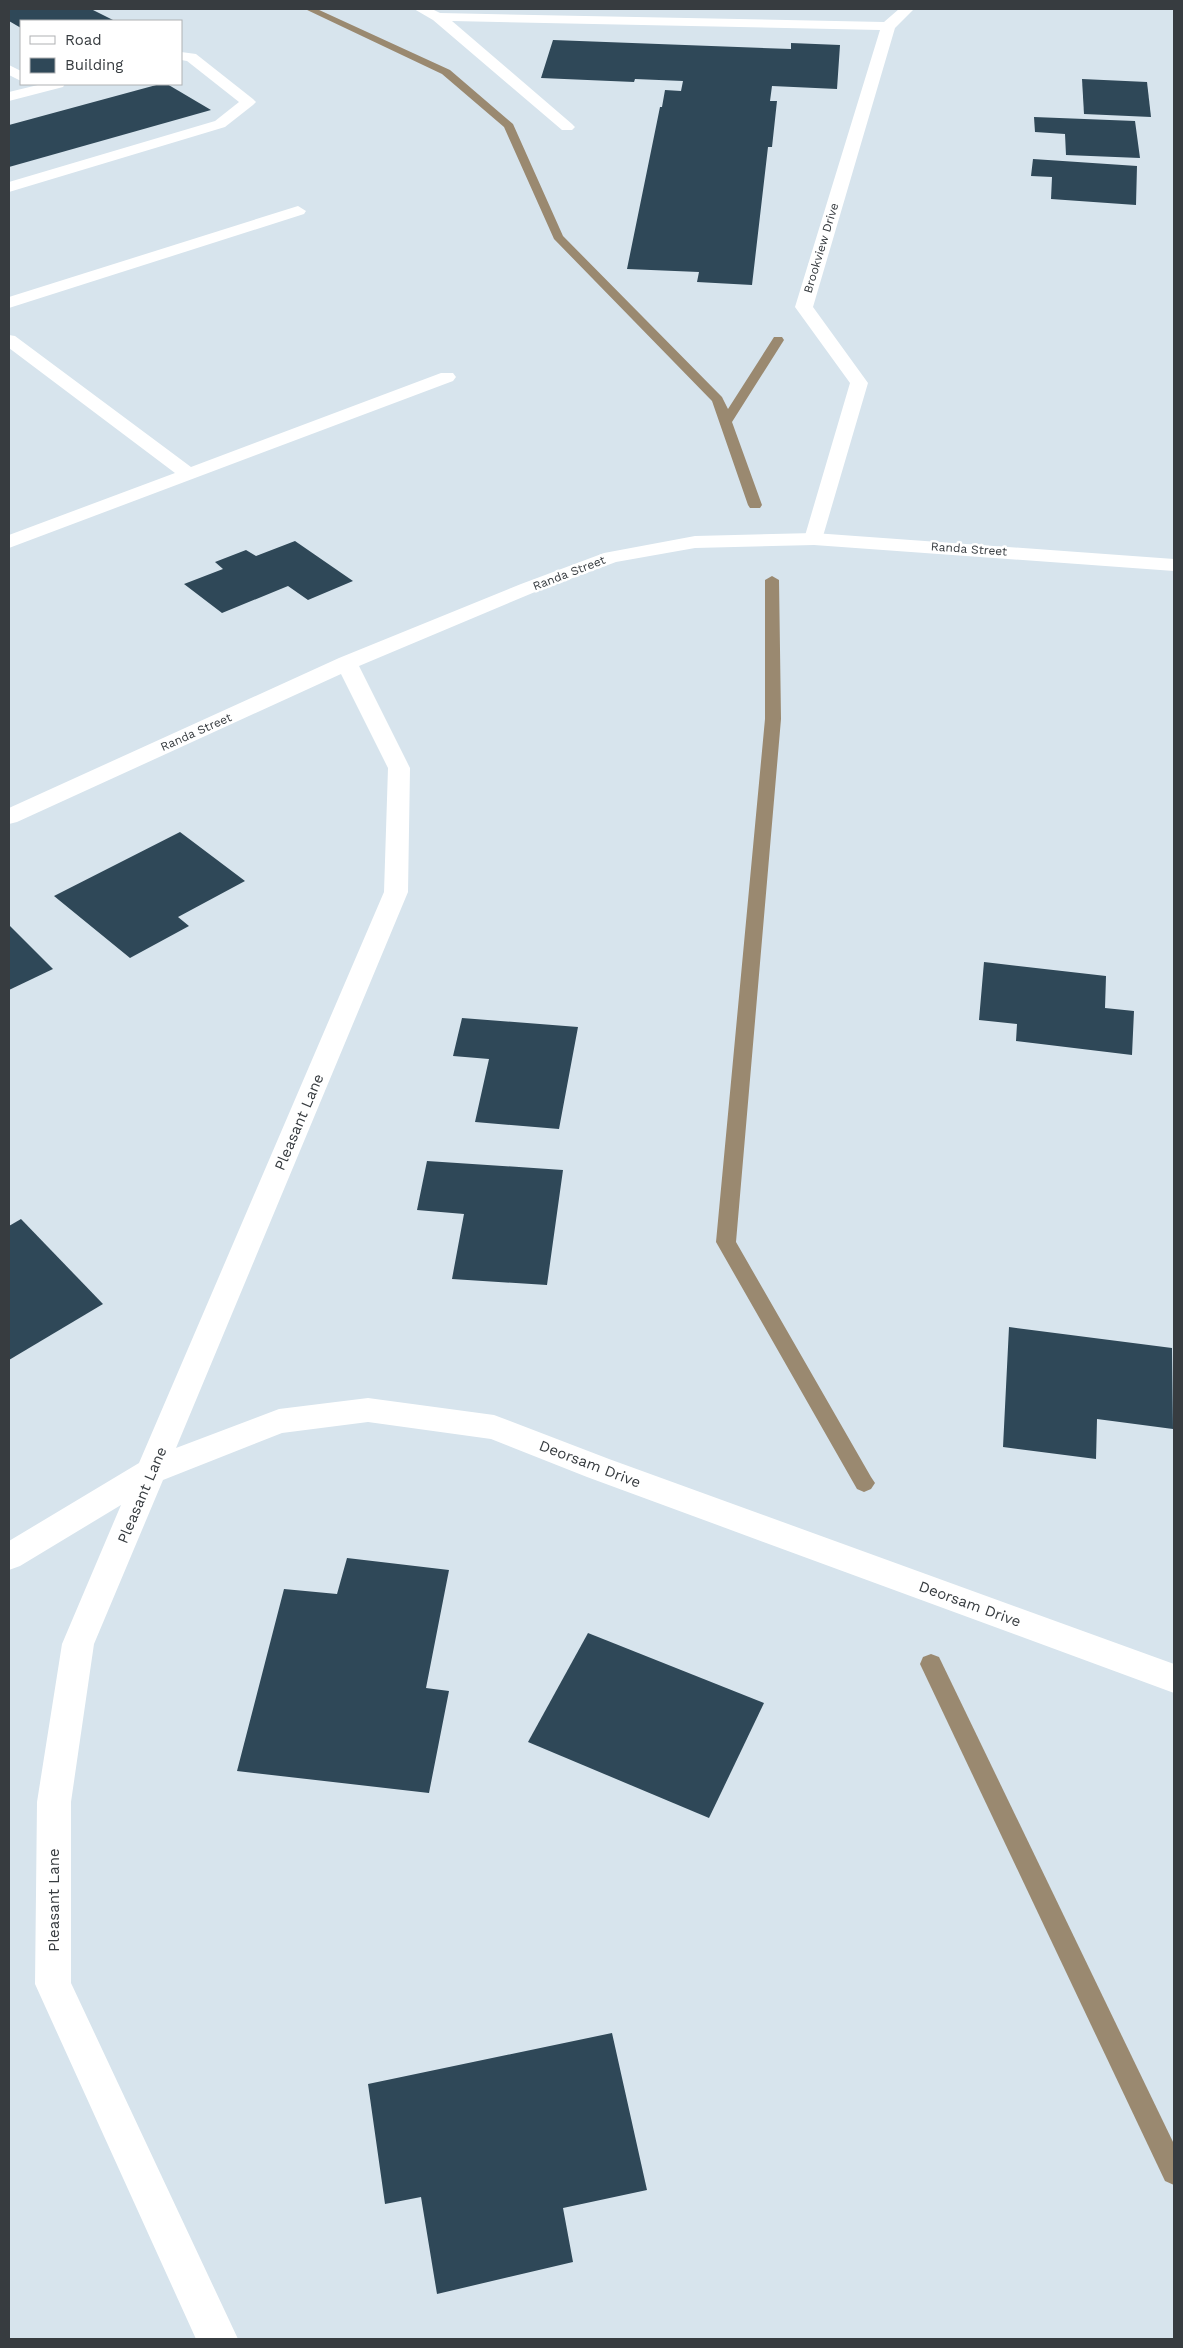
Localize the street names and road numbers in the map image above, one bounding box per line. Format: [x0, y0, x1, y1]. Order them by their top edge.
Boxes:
street label: Brookview Drive [801, 201, 841, 295]
street label: Randa Street [930, 539, 1008, 559]
street label: Randa Street [531, 553, 607, 593]
street label: Randa Street [158, 710, 234, 754]
street label: Pleasant Lane [271, 1071, 327, 1173]
street label: Deorsam Drive [537, 1436, 643, 1492]
street label: Pleasant Lane [114, 1444, 170, 1546]
street label: Deorsam Drive [916, 1577, 1024, 1631]
street label: Pleasant Lane [45, 1848, 63, 1952]

